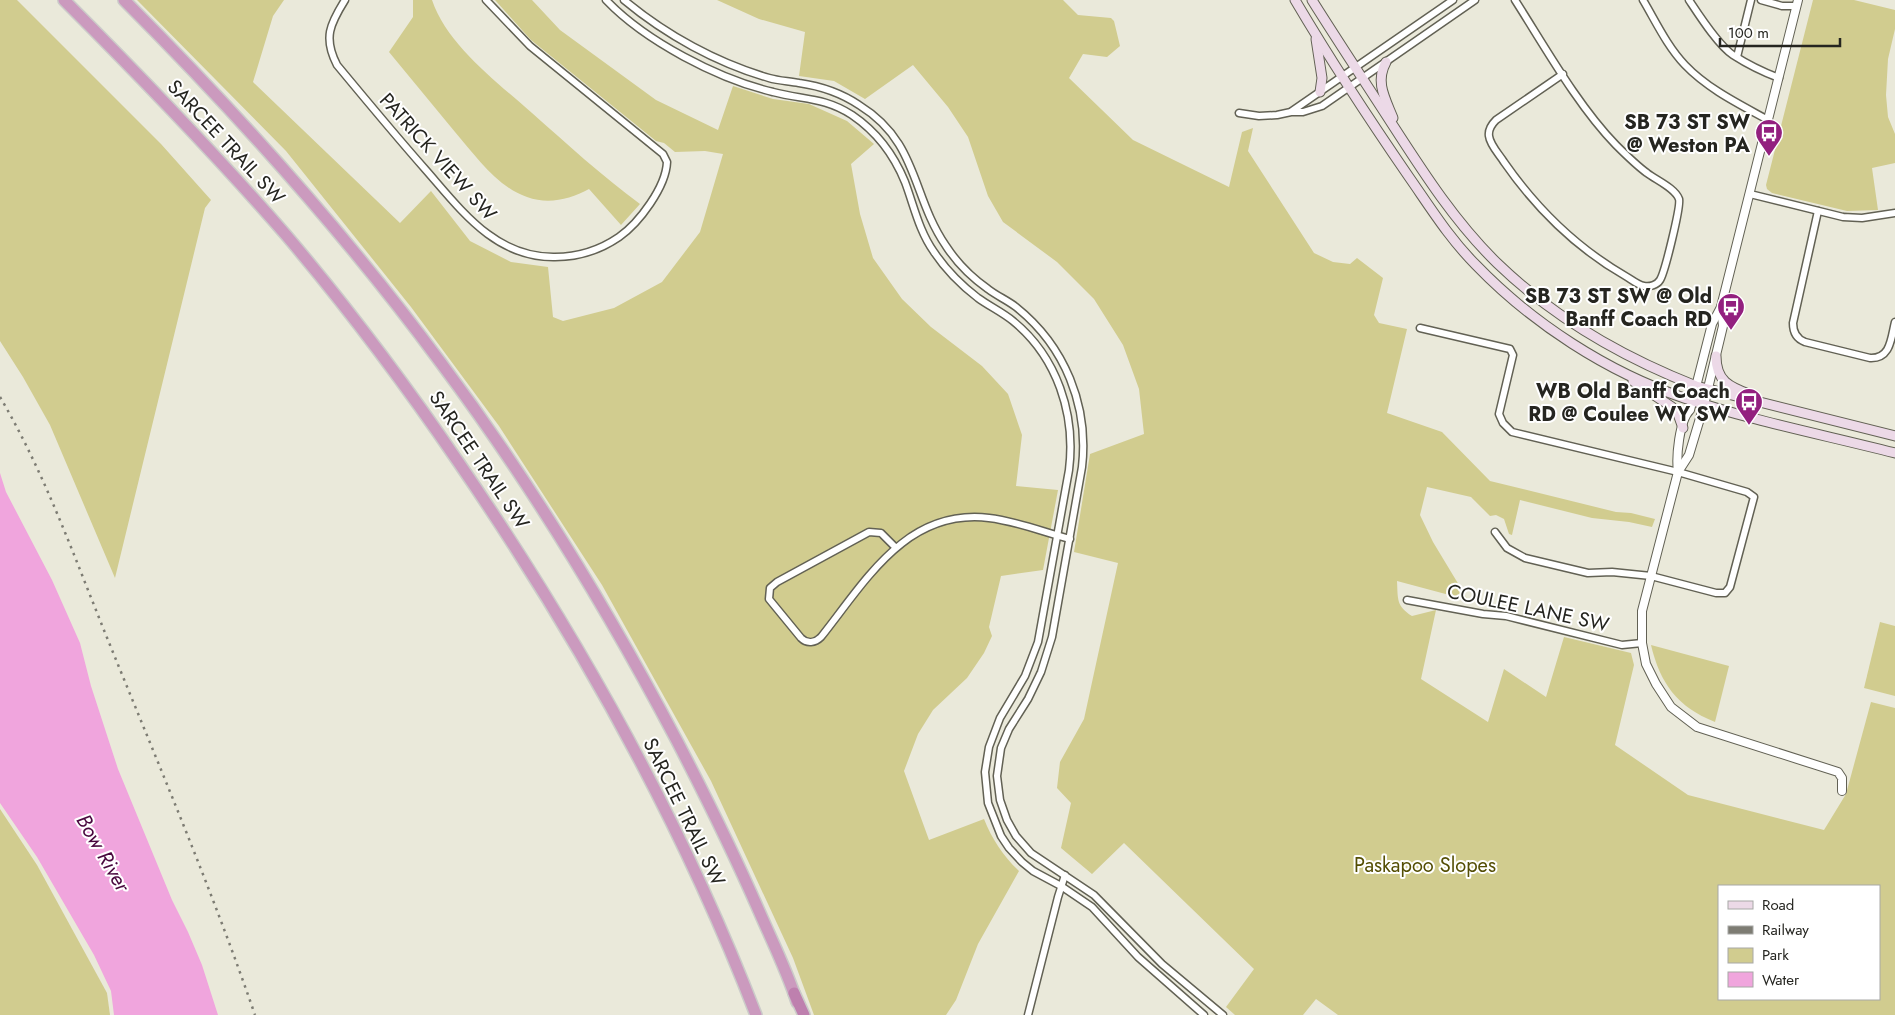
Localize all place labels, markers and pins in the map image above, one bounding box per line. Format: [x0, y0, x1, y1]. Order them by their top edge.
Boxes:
place label: SB 73 ST SW @ Weston PA [1624, 108, 1751, 160]
bus stop icon: SB 73 ST SW @ Weston PA [1754, 118, 1784, 157]
place label: SB 73 ST SW @ Old Banff Coach RD [1525, 282, 1712, 334]
bus stop icon: SB 73 ST SW @ Old Banff Coach RD [1716, 292, 1746, 331]
place label: WB Old Banff Coach RD @ Coulee WY SW [1528, 377, 1731, 429]
bus stop icon: WB Old Banff Coach RD @ Coulee WY SW [1734, 387, 1764, 426]

